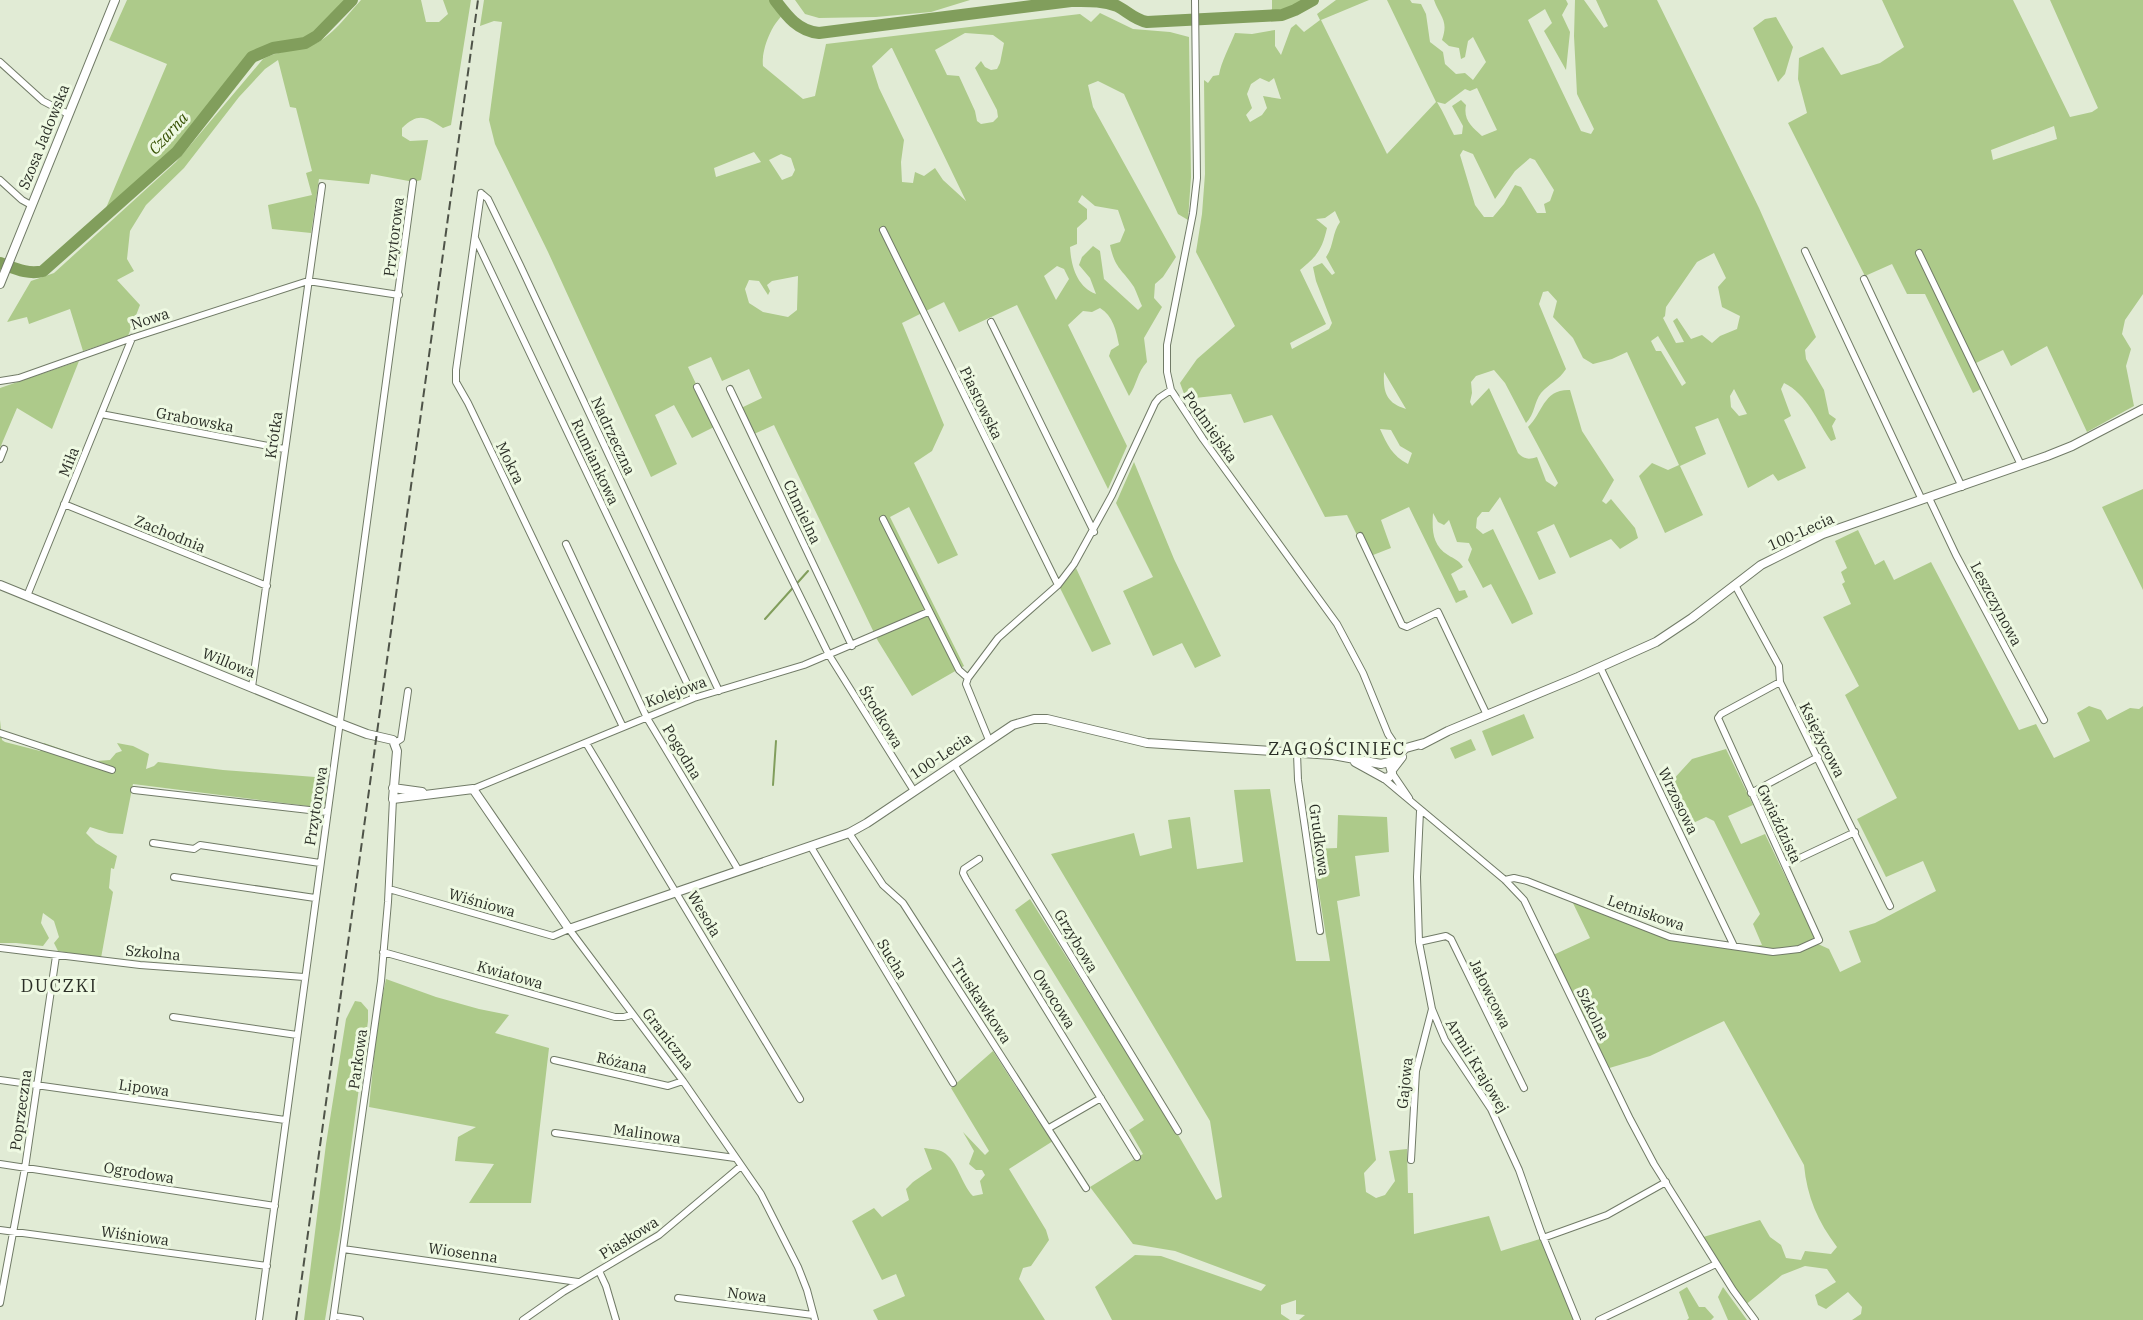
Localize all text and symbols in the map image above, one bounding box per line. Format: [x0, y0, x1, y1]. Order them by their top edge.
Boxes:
street label: Szosa Jadowska [14, 81, 73, 192]
water label: Czarna [144, 108, 192, 158]
street label: Przytorowa [379, 196, 408, 278]
street label: Nowa [128, 303, 172, 334]
street label: Piastowska [956, 363, 1007, 442]
street label: Podmiejska [1179, 387, 1242, 466]
street label: Nadrzeczna [587, 394, 640, 478]
street label: Grabowska [155, 403, 236, 436]
street label: Krótka [261, 410, 286, 460]
street label: Rumiankowa [567, 416, 624, 508]
street label: Mokra [492, 438, 529, 487]
street label: Miła [54, 444, 83, 480]
street label: Chmielna [779, 477, 826, 547]
street label: 100-Lecia [1765, 509, 1837, 555]
street label: Zachodnia [132, 511, 209, 556]
street label: Leszczynowa [1966, 558, 2027, 649]
street label: Willowa [200, 643, 259, 682]
street label: Kolejowa [643, 672, 709, 711]
street label: Środkowa [855, 682, 908, 752]
street label: Księżycowa [1795, 699, 1849, 781]
street label: Pogodna [659, 721, 706, 783]
street label: 100-Lecia [906, 728, 975, 783]
district label: ZAGOŚCINIEC [1268, 737, 1406, 760]
street label: Wrzosowa [1654, 764, 1703, 837]
street label: Przytorowa [300, 765, 331, 847]
street label: Gwiaździsta [1753, 781, 1806, 866]
street label: Grudkowa [1305, 803, 1334, 877]
street label: Wiśniowa [446, 884, 518, 921]
street label: Wesoła [683, 887, 726, 940]
street label: Letniskowa [1605, 890, 1687, 935]
street label: Grzybowa [1050, 906, 1103, 976]
street label: Sucha [873, 935, 912, 982]
street label: Szkolna [125, 941, 182, 964]
street label: Truskawkowa [947, 954, 1016, 1047]
street label: Kwiatowa [475, 956, 545, 993]
street label: Jałowcowa [1465, 956, 1515, 1032]
street label: Owocowa [1029, 965, 1080, 1032]
district label: DUCZKI [21, 974, 97, 997]
street label: Szkolna [1573, 985, 1614, 1043]
street label: Graniczna [638, 1004, 698, 1073]
street label: Armii Krajowej [1442, 1015, 1513, 1116]
street label: Parkowa [344, 1028, 371, 1090]
street label: Różana [595, 1047, 649, 1078]
street label: Gajowa [1392, 1056, 1417, 1110]
street label: Poprzeczna [5, 1068, 36, 1152]
street label: Lipowa [117, 1075, 171, 1100]
street label: Malinowa [612, 1119, 682, 1148]
street label: Ogrodowa [102, 1158, 176, 1187]
street label: Piaskowa [596, 1212, 662, 1263]
street label: Wiśniowa [100, 1221, 170, 1250]
street label: Wiosenna [427, 1238, 499, 1267]
street label: Nowa [726, 1283, 768, 1306]

